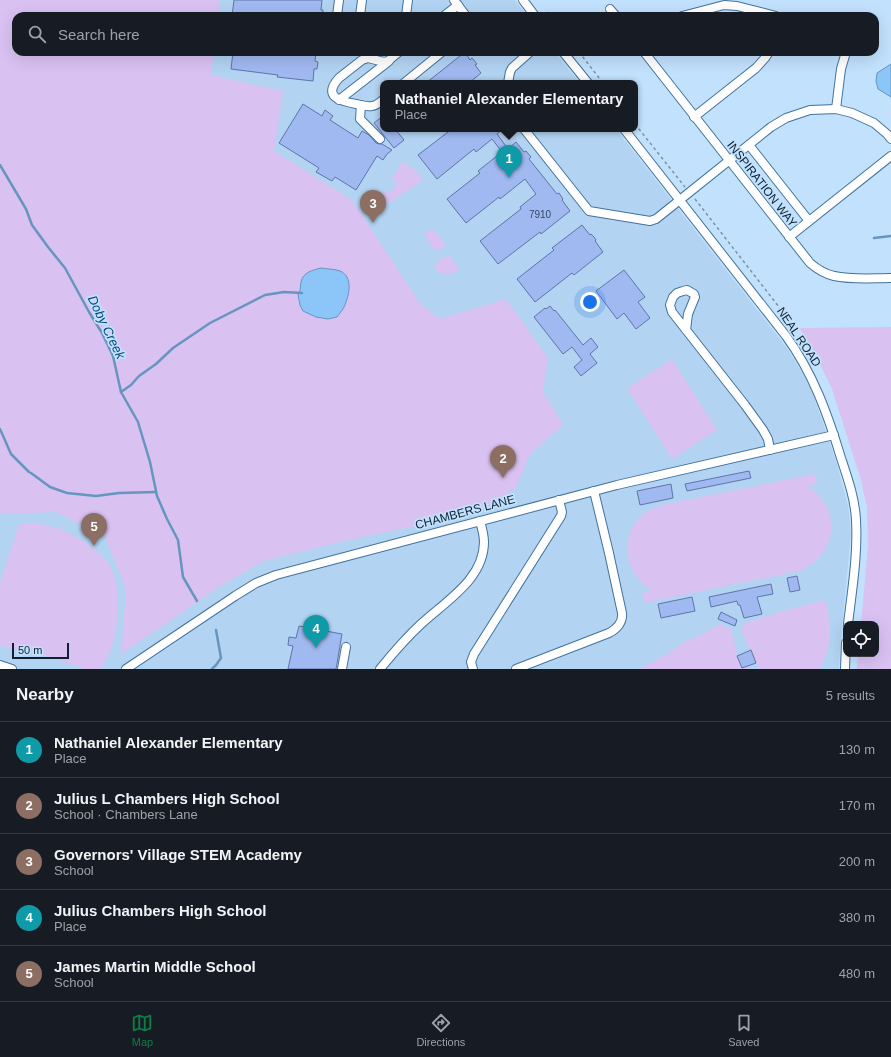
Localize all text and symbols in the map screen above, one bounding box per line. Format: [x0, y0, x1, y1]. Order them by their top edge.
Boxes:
search box [12, 12, 879, 56]
icon: search [26, 23, 48, 45]
text: Search here [58, 26, 140, 43]
popup [380, 80, 638, 132]
text: Nathaniel Alexander Elementary [395, 90, 623, 107]
text: Place [395, 107, 427, 122]
street label: INSPIRATION WAY [724, 138, 800, 230]
pin: 1 [496, 145, 522, 178]
pin: 3 [360, 190, 386, 223]
house number: 7910 [529, 209, 552, 220]
your location [580, 292, 600, 312]
water label: Doby Creek [85, 293, 129, 363]
street label: NEAL ROAD [774, 305, 824, 370]
pin: 2 [490, 445, 516, 478]
street label: CHAMBERS LANE [414, 492, 516, 532]
pin: 5 [81, 513, 107, 546]
pin: 4 [303, 615, 329, 648]
map controls [843, 621, 879, 657]
button: locate [843, 621, 879, 657]
scale bar [12, 641, 69, 660]
text: 50 m [18, 644, 42, 656]
text: Nearby [16, 685, 74, 704]
text: 5 results [826, 688, 875, 703]
text: Nathaniel Alexander Elementary [54, 734, 283, 751]
text: 1 [25, 742, 33, 757]
text: 130 m [839, 742, 875, 757]
text: Place [54, 751, 87, 766]
text: Julius L Chambers High School [54, 790, 280, 807]
text: 2 [25, 798, 33, 813]
text: 170 m [839, 798, 875, 813]
text: School · Chambers Lane [54, 807, 198, 822]
text: Governors' Village STEM Academy [54, 846, 302, 863]
text: 3 [25, 854, 33, 869]
text: 200 m [839, 854, 875, 869]
text: School [54, 863, 94, 878]
text: Julius Chambers High School [54, 902, 267, 919]
text: 4 [25, 910, 33, 925]
text: 380 m [839, 910, 875, 925]
text: Place [54, 919, 87, 934]
text: James Martin Middle School [54, 958, 256, 975]
text: 5 [25, 966, 33, 981]
text: 480 m [839, 966, 875, 981]
text: School [54, 975, 94, 990]
tab: Map [131, 1012, 153, 1048]
tab: Directions [416, 1012, 465, 1048]
tab: Saved [728, 1012, 759, 1048]

